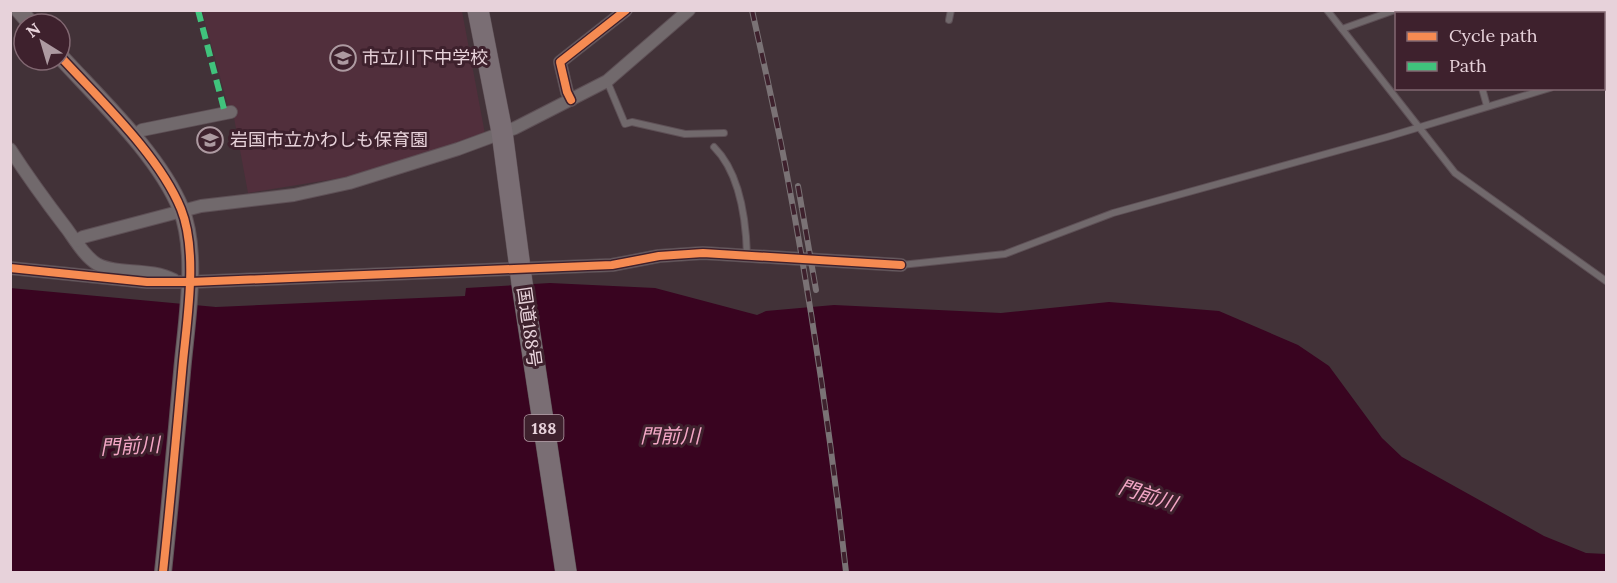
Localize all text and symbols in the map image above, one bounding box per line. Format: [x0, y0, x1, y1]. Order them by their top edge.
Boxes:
north arrow [12, 12, 72, 72]
legend [1395, 12, 1605, 90]
text: N [22, 18, 44, 42]
text: Cycle path [1449, 24, 1538, 47]
school or university icon: 市立川下中学校 [328, 43, 358, 73]
place label: 市立川下中学校 [362, 46, 488, 69]
text: Path [1449, 54, 1487, 77]
school or university icon: 岩国市立かわしも保育園 [195, 125, 225, 155]
place label: 岩国市立かわしも保育園 [230, 128, 428, 151]
street label: 国道188号 [512, 285, 547, 369]
road number: 188 [524, 415, 564, 441]
water label: 門前川 [640, 423, 702, 448]
water label: 門前川 [99, 431, 163, 460]
water label: 門前川 [1116, 473, 1182, 516]

